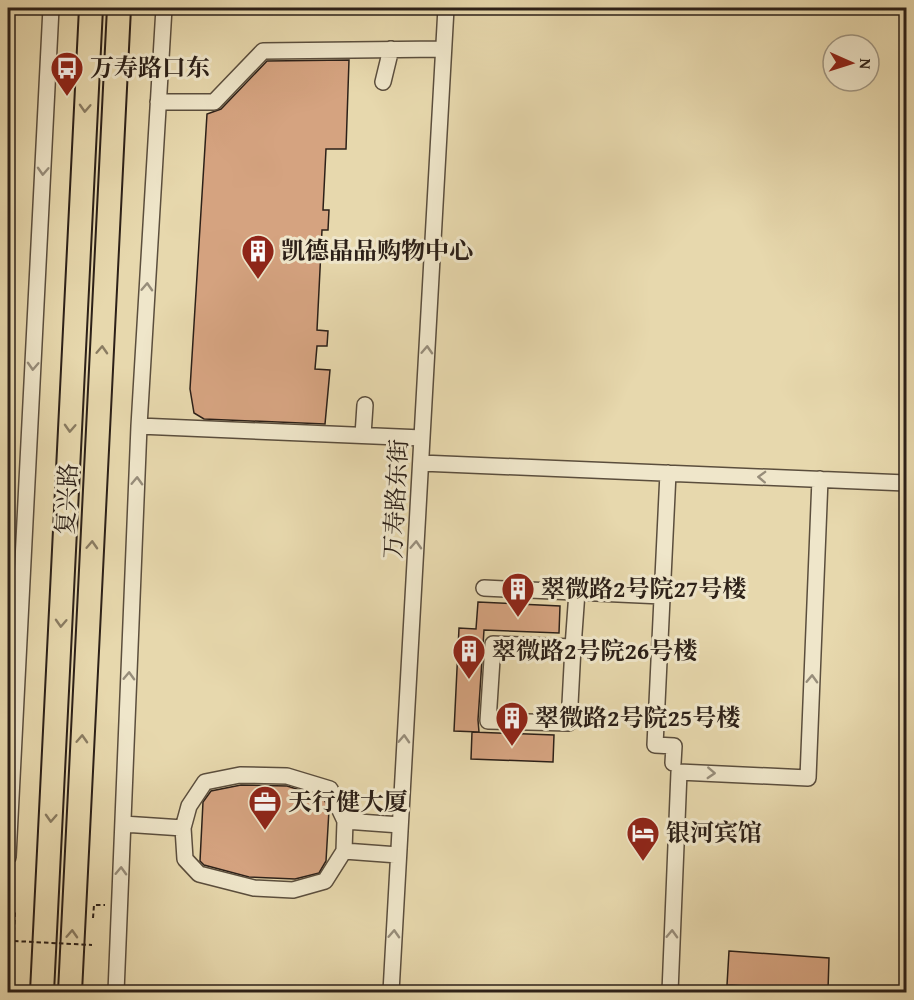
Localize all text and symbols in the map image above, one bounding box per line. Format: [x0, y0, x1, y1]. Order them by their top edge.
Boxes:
north arrow [821, 33, 881, 93]
bus stop icon: 万寿路口东 [49, 50, 85, 97]
place label: 万寿路口东 [90, 50, 210, 85]
text: N [854, 58, 878, 70]
one-way arrow [79, 103, 92, 112]
one-way arrow [36, 166, 49, 175]
building icon: 凯德晶品购物中心 [240, 233, 276, 280]
place label: 凯德晶品购物中心 [281, 233, 473, 268]
one-way arrow [141, 282, 154, 291]
one-way arrow [95, 345, 108, 354]
one-way arrow [420, 345, 433, 354]
one-way arrow [26, 361, 39, 370]
one-way arrow [63, 424, 76, 433]
street label: 万寿路东街 [375, 438, 416, 560]
street label: 复兴路 [47, 462, 86, 536]
one-way arrow [757, 470, 766, 483]
one-way arrow [130, 477, 143, 486]
one-way arrow [85, 540, 98, 549]
one-way arrow [409, 540, 422, 549]
building icon: 翠微路2号院27号楼 [500, 571, 536, 618]
place label: 翠微路2号院27号楼 [541, 571, 746, 606]
one-way arrow [54, 619, 67, 628]
building icon: 翠微路2号院26号楼 [451, 633, 487, 680]
place label: 翠微路2号院26号楼 [492, 633, 697, 668]
one-way arrow [122, 672, 135, 681]
one-way arrow [806, 675, 818, 684]
building icon: 翠微路2号院25号楼 [494, 700, 530, 747]
place label: 翠微路2号院25号楼 [535, 700, 740, 735]
one-way arrow [75, 735, 88, 744]
one-way arrow [398, 735, 411, 744]
one-way arrow [707, 767, 716, 780]
office icon: 天行健大厦 [247, 784, 283, 831]
place label: 天行健大厦 [288, 784, 408, 819]
one-way arrow [45, 814, 58, 823]
hotel icon: 银河宾馆 [625, 815, 661, 862]
place label: 银河宾馆 [666, 815, 762, 850]
one-way arrow [115, 867, 127, 876]
one-way arrow [66, 930, 79, 939]
one-way arrow [388, 930, 401, 939]
one-way arrow [666, 930, 679, 939]

